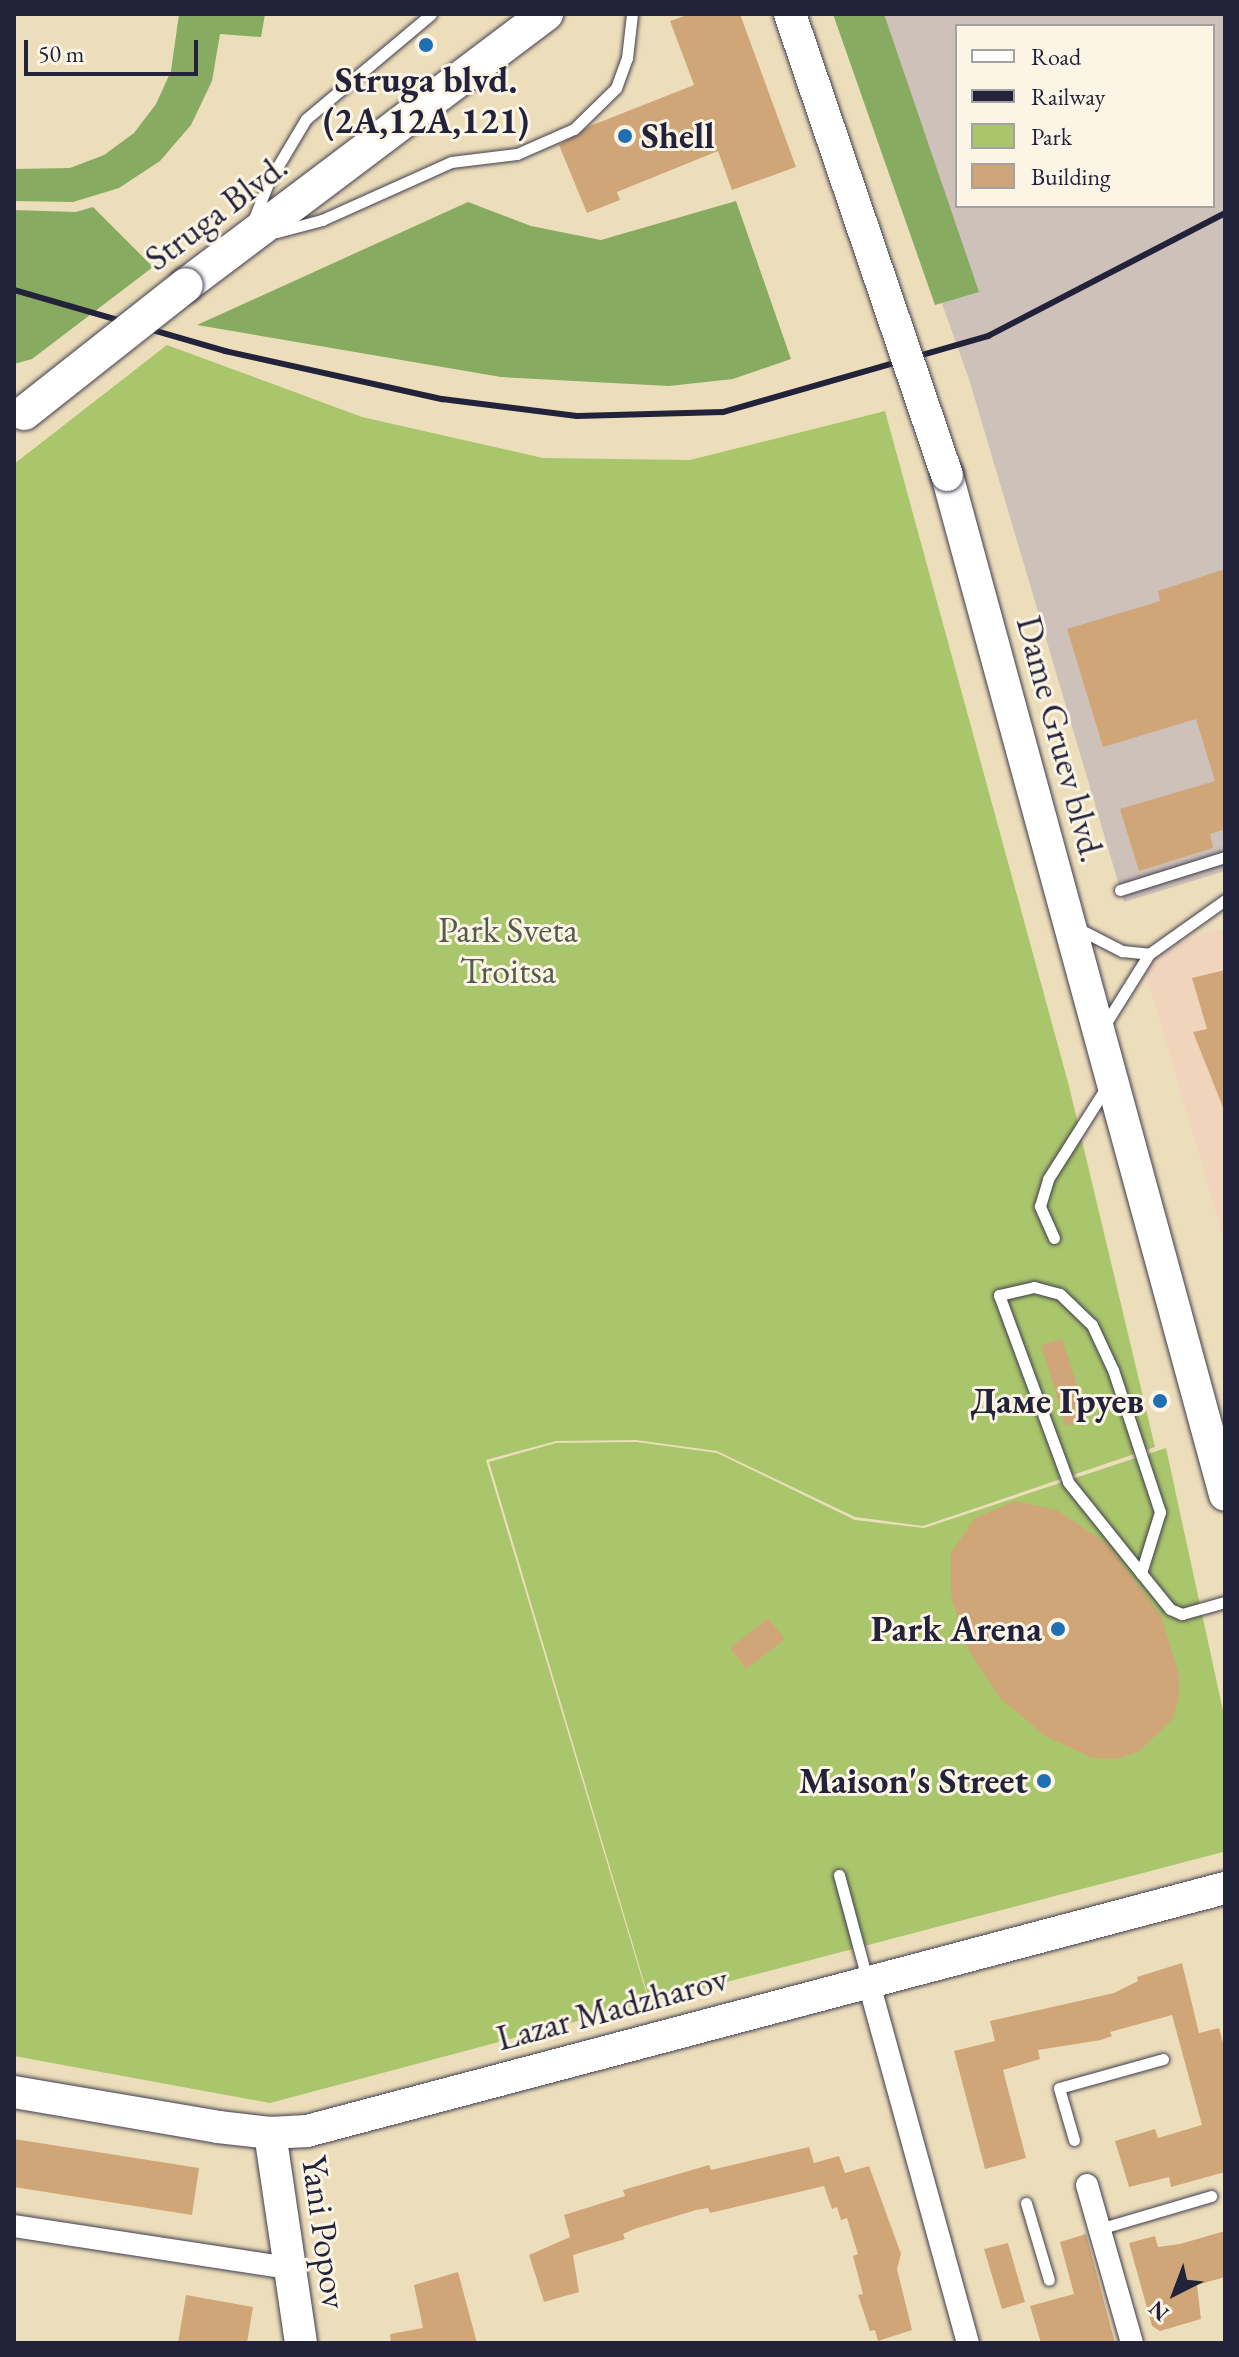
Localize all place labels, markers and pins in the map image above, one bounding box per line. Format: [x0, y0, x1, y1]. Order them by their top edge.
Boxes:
marker: Struga blvd. (2A,12A,121) [417, 36, 435, 54]
place label: Struga blvd. (2A,12A,121) [323, 57, 529, 142]
place label: Shell [641, 114, 714, 158]
marker: Shell [616, 127, 634, 145]
place label: Даме Груев [970, 1379, 1144, 1423]
marker: Даме Груев [1151, 1392, 1169, 1410]
place label: Park Arena [871, 1607, 1042, 1651]
marker: Park Arena [1049, 1620, 1067, 1638]
place label: Maison's Street [799, 1759, 1028, 1803]
marker: Maison's Street [1035, 1772, 1053, 1790]

